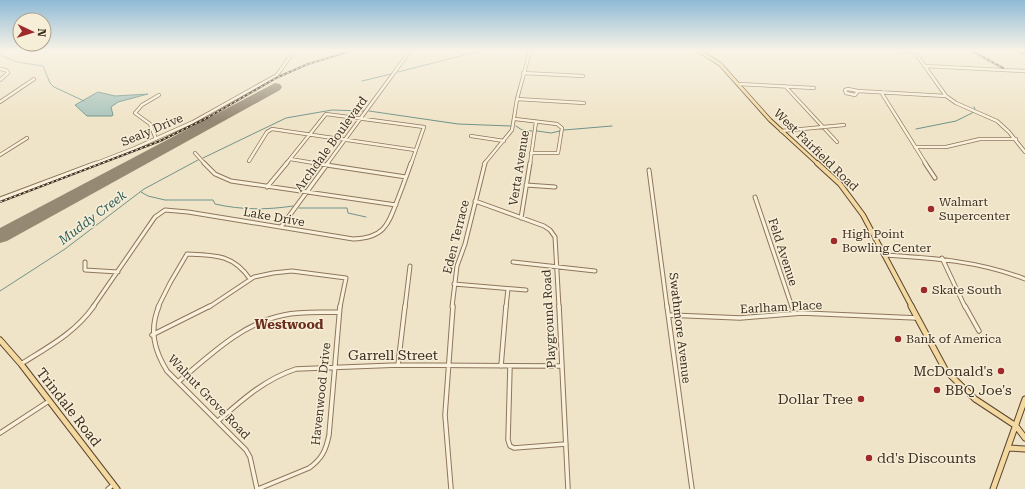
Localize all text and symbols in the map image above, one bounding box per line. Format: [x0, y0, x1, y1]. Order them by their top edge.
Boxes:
north arrow [12, 12, 52, 52]
text: N [35, 28, 48, 38]
street label: Archdale Boulevard [292, 94, 370, 194]
street label: West Fairfield Road [771, 106, 861, 194]
street label: Sealy Drive [119, 111, 185, 149]
street label: Verta Avenue [506, 129, 532, 207]
water label: Muddy Creek [55, 187, 130, 248]
place label: Walmart Supercenter [939, 195, 1010, 223]
street label: Eden Terrace [440, 198, 472, 276]
marker: Walmart Supercenter [926, 204, 936, 214]
street label: Lake Drive [242, 205, 306, 229]
street label: Feld Avenue [765, 216, 801, 288]
place label: High Point Bowling Center [842, 227, 931, 255]
marker: High Point Bowling Center [829, 236, 839, 246]
street label: Playground Road [539, 269, 559, 369]
street label: Swathmore Avenue [666, 272, 694, 385]
place label: Skate South [932, 283, 1002, 297]
marker: Skate South [919, 285, 929, 295]
street label: Earlham Place [740, 298, 823, 316]
district label: Westwood [255, 317, 324, 332]
place label: Bank of America [906, 332, 1002, 346]
marker: Bank of America [893, 334, 903, 344]
street label: Havenwood Drive [309, 341, 333, 446]
street label: Garrell Street [348, 347, 438, 363]
street label: Walnut Grove Road [165, 352, 253, 442]
place label: McDonald's [913, 363, 993, 379]
street label: Trindale Road [33, 365, 105, 449]
marker: McDonald's [996, 366, 1006, 376]
place label: BBQ Joe's [945, 382, 1012, 398]
marker: BBQ Joe's [932, 385, 942, 395]
place label: Dollar Tree [778, 391, 853, 407]
marker: Dollar Tree [856, 394, 866, 404]
place label: dd's Discounts [877, 450, 976, 466]
marker: dd's Discounts [864, 453, 874, 463]

